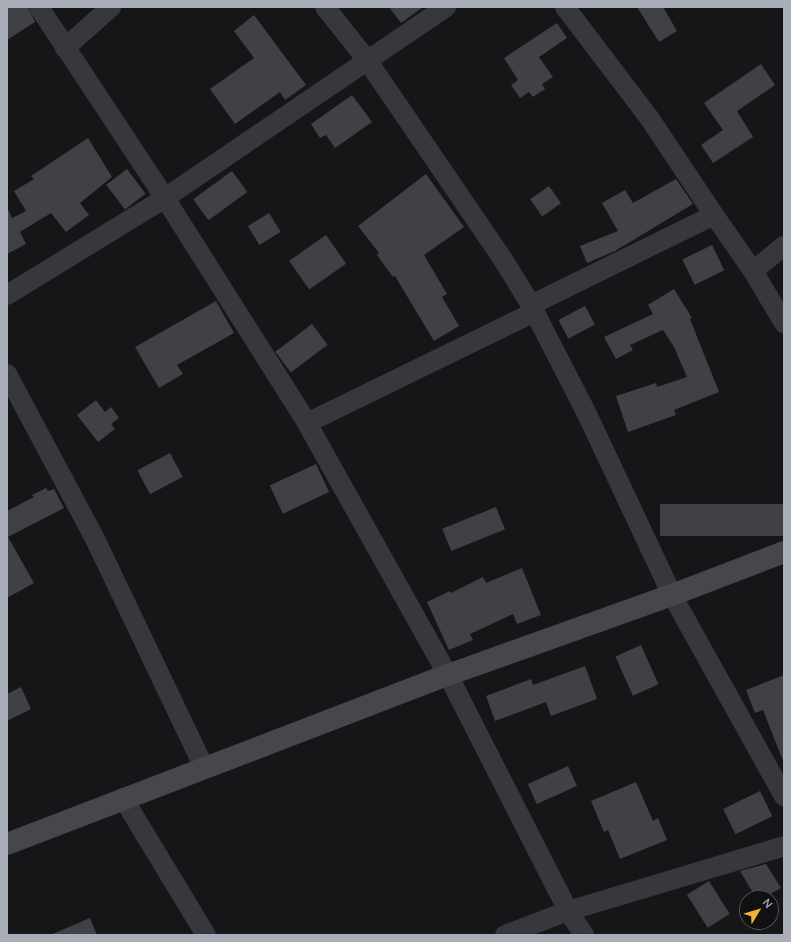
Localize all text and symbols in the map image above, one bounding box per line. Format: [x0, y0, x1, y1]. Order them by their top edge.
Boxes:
north arrow [739, 890, 779, 930]
text: N [760, 896, 776, 911]

